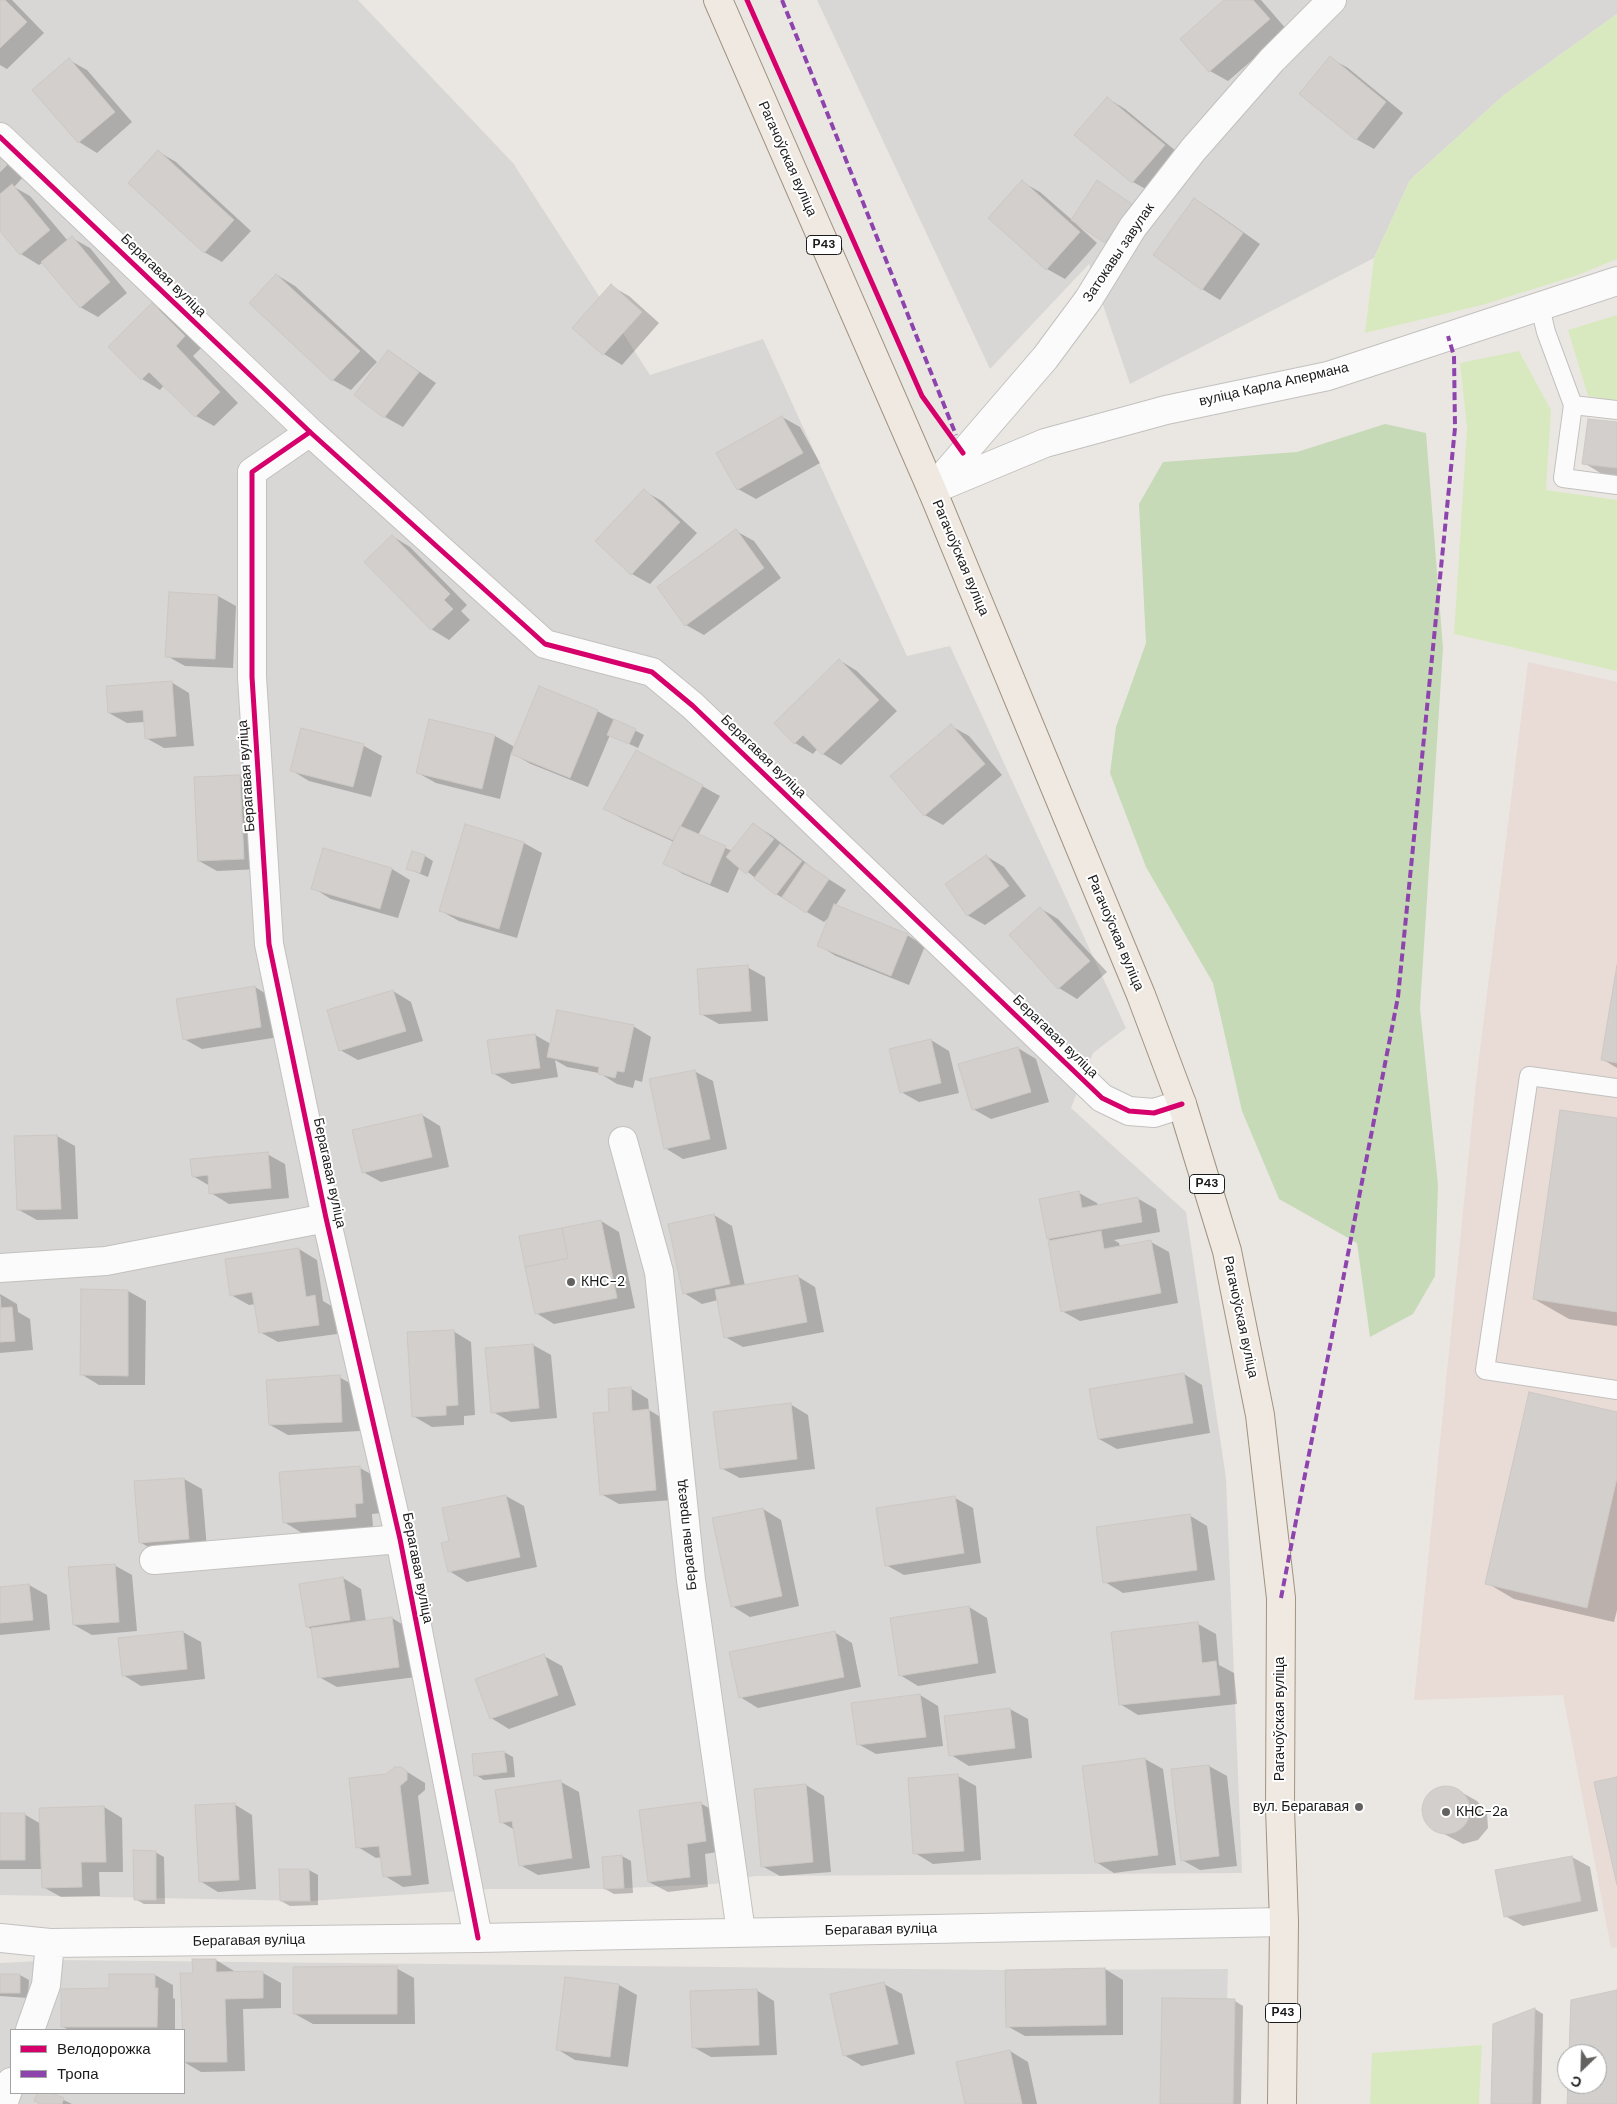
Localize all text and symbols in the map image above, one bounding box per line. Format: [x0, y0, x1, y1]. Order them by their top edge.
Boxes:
street label: Рагачоўская вуліца [754, 99, 820, 219]
street label: Затокавы завулак [1080, 200, 1158, 306]
street label: Берагавая вуліца [117, 231, 209, 321]
road number: Р43 [806, 236, 842, 254]
street label: вуліца Карла Апермана [1198, 360, 1350, 410]
street label: Рагачоўская вуліца [928, 497, 992, 619]
street label: Берагавая вуліца [717, 712, 809, 802]
street label: Берагавая вуліца [235, 719, 259, 833]
street label: Рагачоўская вуліца [1083, 872, 1147, 994]
street label: Берагавая вуліца [1009, 992, 1101, 1082]
street label: Берагавая вуліца [309, 1116, 349, 1230]
road number: Р43 [1190, 1174, 1224, 1194]
street label: Рагачоўская вуліца [1219, 1254, 1261, 1380]
place label: КНС-2 [581, 1274, 625, 1290]
marker: КНС-2 [565, 1276, 577, 1288]
street label: Берагавы праезд [673, 1479, 701, 1591]
street label: Берагавая вуліца [398, 1511, 436, 1625]
street label: Рагачоўская вуліца [1272, 1657, 1288, 1781]
place label: вул. Берагавая [1253, 1799, 1349, 1815]
marker: вул. Берагавая [1353, 1801, 1365, 1813]
place label: КНС-2а [1456, 1804, 1508, 1820]
marker: КНС-2а [1440, 1806, 1452, 1818]
street label: Берагавая вуліца [825, 1921, 937, 1939]
street label: Берагавая вуліца [193, 1932, 305, 1950]
road number: Р43 [1266, 2004, 1300, 2022]
legend [10, 2029, 185, 2094]
text: Велодорожка [57, 2039, 151, 2059]
north arrow [1557, 2044, 1607, 2094]
text: Тропа [57, 2064, 98, 2084]
text: С [1568, 2072, 1585, 2092]

